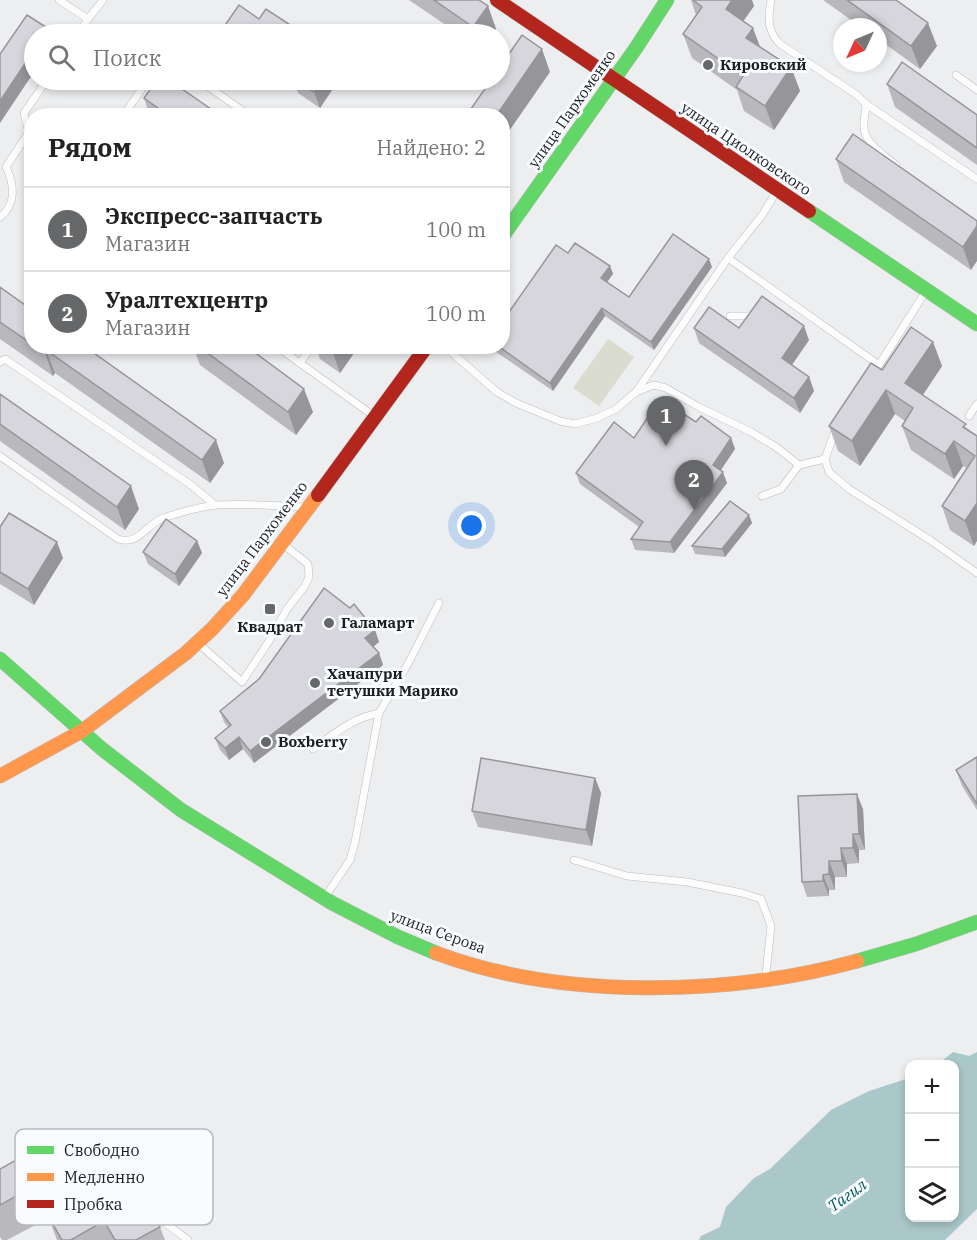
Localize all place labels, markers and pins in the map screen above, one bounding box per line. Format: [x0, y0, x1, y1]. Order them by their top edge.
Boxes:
place label: Кировский [720, 55, 807, 74]
marker: Кировский [701, 58, 715, 72]
pin: 1 [646, 396, 686, 446]
pin: 2 [674, 460, 714, 510]
marker: Квадрат [263, 602, 277, 616]
place label: Галамарт [341, 613, 415, 632]
marker: Галамарт [322, 616, 336, 630]
place label: Квадрат [237, 617, 303, 636]
place label: Хачапури тетушки Марико [327, 664, 458, 700]
marker: Хачапури тетушки Марико [308, 676, 322, 690]
place label: Boxberry [278, 732, 348, 751]
marker: Boxberry [259, 735, 273, 749]

